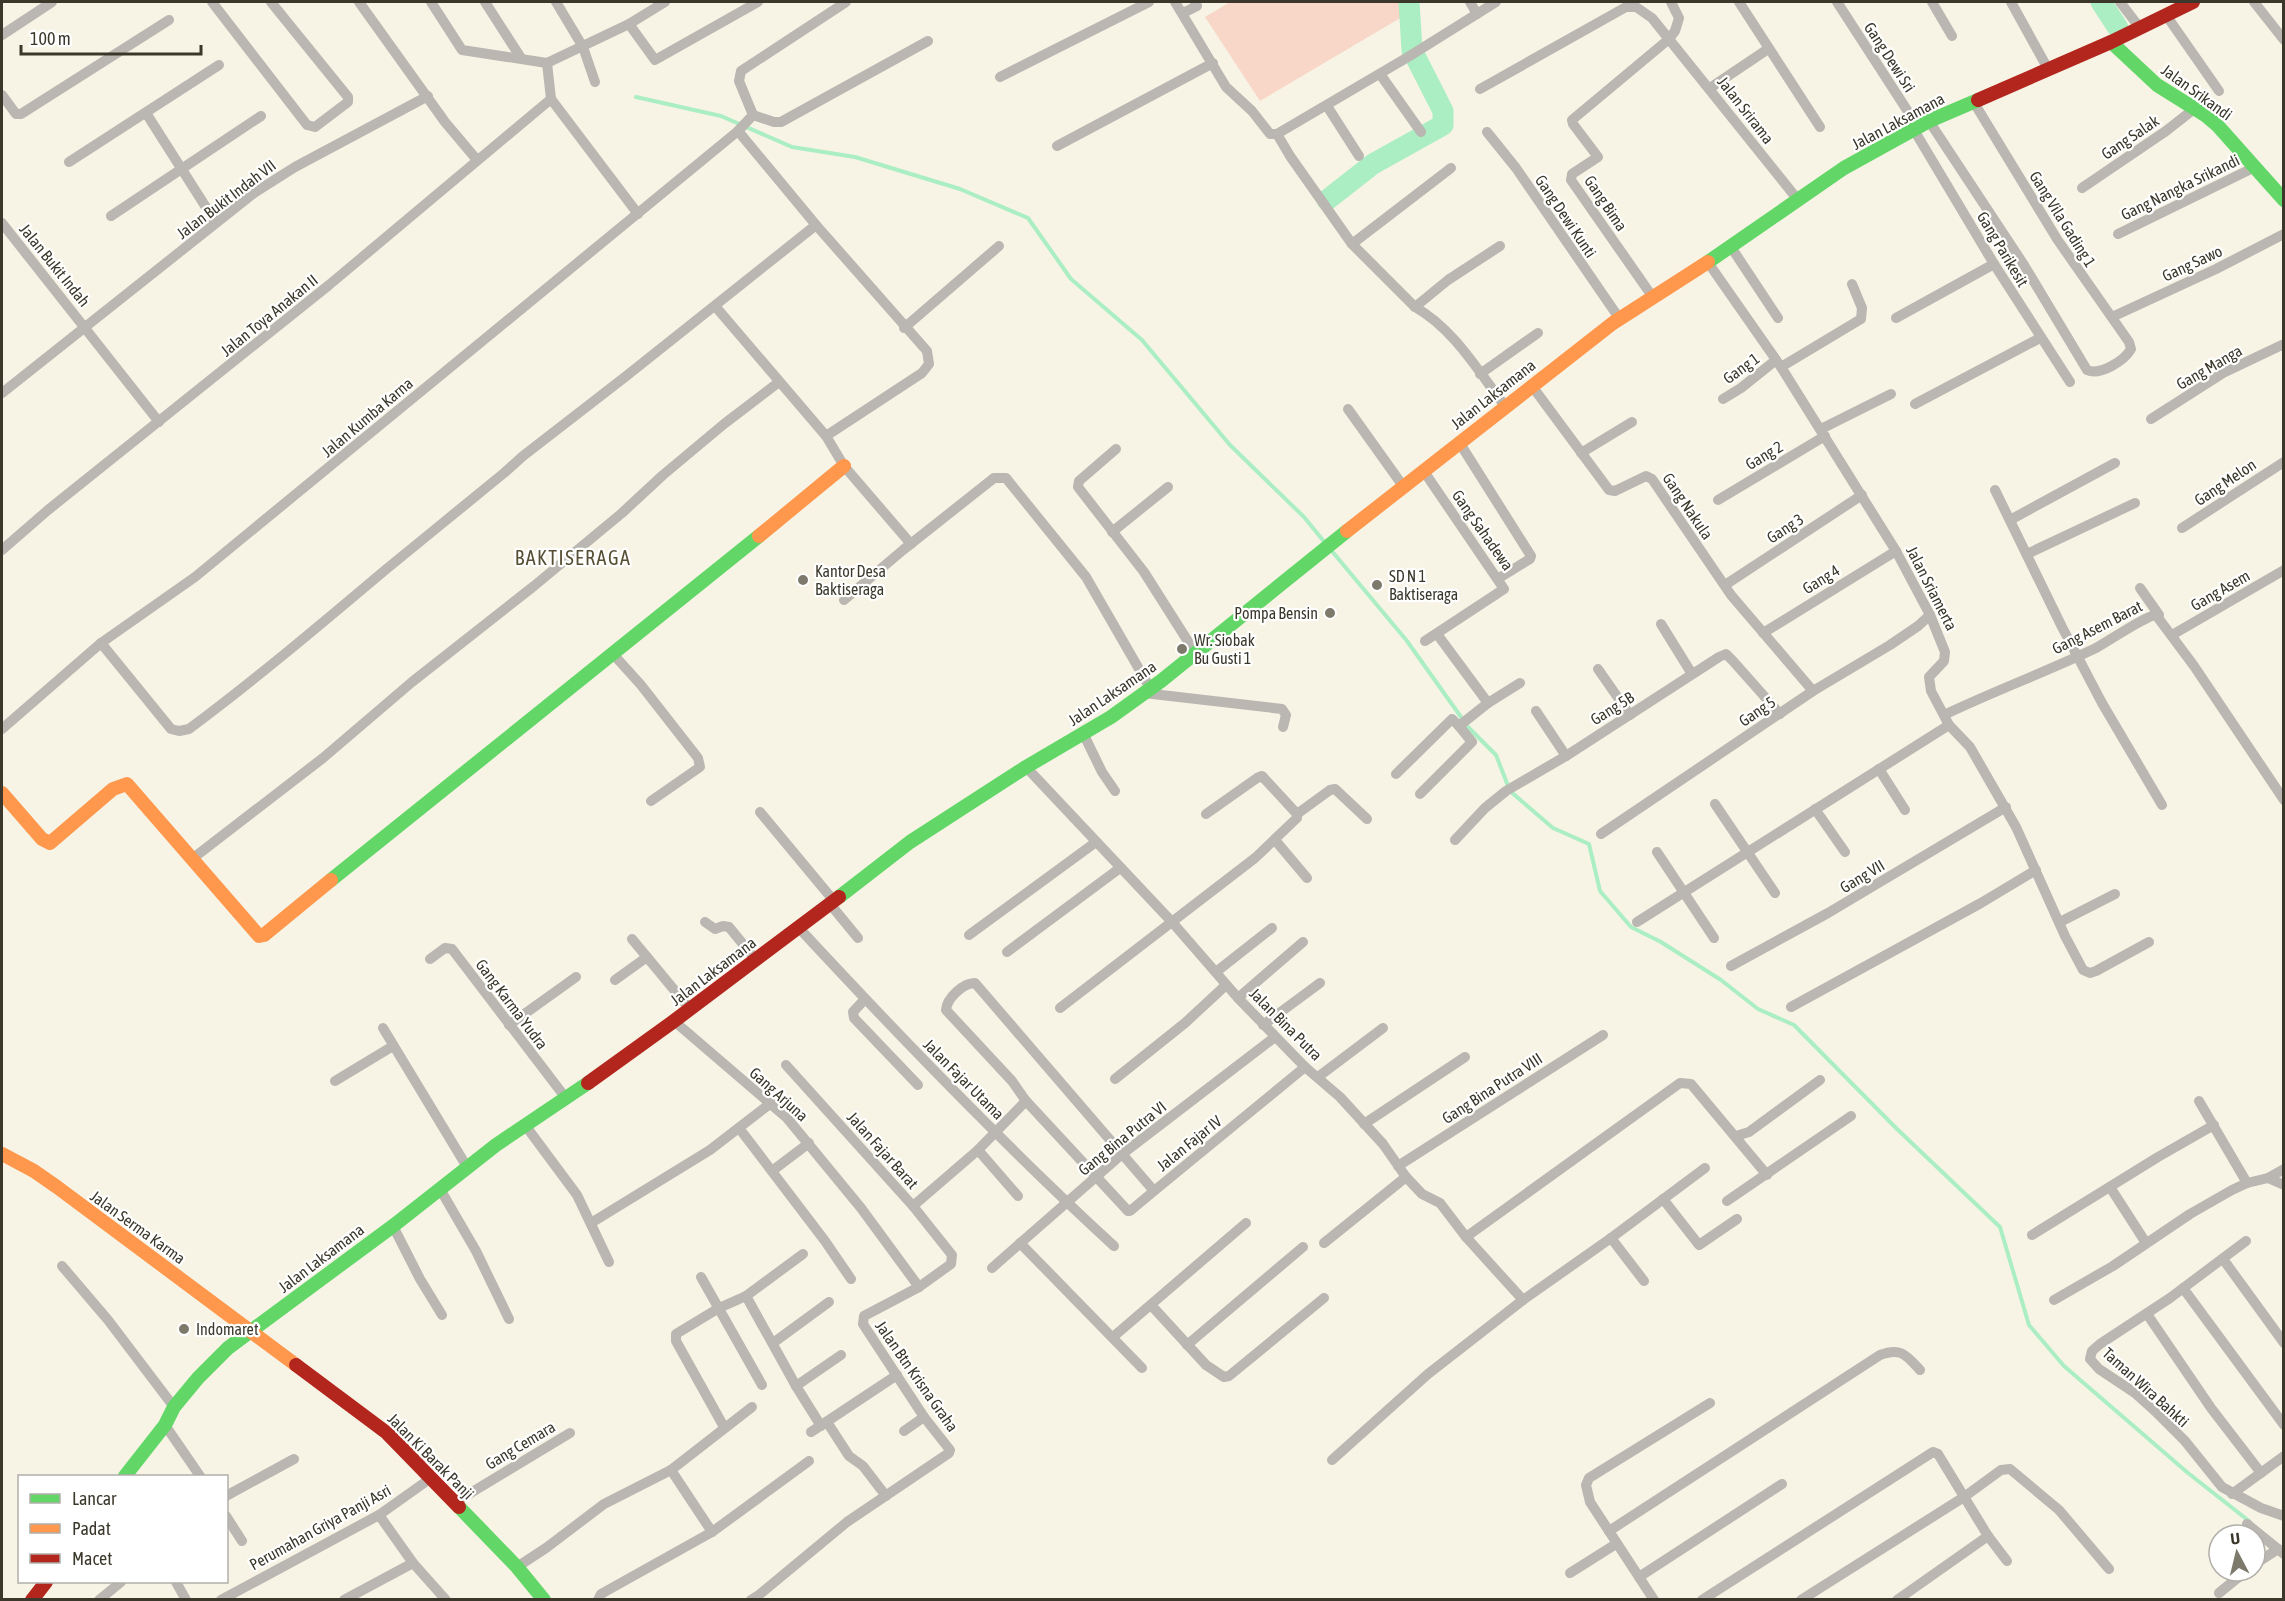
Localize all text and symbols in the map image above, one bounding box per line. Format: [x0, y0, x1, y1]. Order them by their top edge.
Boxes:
scale bar [21, 18, 201, 56]
street label: Gang Dewi Sri [1860, 19, 1919, 96]
text: 100 m [30, 28, 71, 49]
street label: Jalan Srikandi [2158, 60, 2236, 124]
street label: Jalan Srirama [1714, 73, 1778, 147]
street label: Jalan Laksamana [1849, 89, 1947, 153]
street label: Gang Salak [2098, 111, 2163, 164]
street label: Gang Nangka Srikandi [2118, 151, 2243, 224]
street label: Jalan Bukit Indah VII [173, 156, 279, 242]
street label: Gang Vila Gading 1 [2025, 168, 2100, 271]
street label: Gang Dewi Kunti [1531, 171, 1600, 261]
street label: Gang Bima [1580, 172, 1631, 235]
street label: Gang Parikesit [1973, 208, 2033, 290]
street label: Jalan Bukit Indah [16, 220, 94, 310]
street label: Gang Sawo [2159, 241, 2225, 286]
street label: Jalan Toya Anakan II [217, 270, 322, 360]
street label: Gang Manga [2173, 341, 2245, 394]
street label: Gang 1 [1719, 349, 1763, 388]
street label: Jalan Laksamana [1447, 355, 1539, 433]
street label: Jalan Kumba Karna [318, 374, 416, 460]
street label: Gang 2 [1742, 437, 1786, 474]
street label: Gang Melon [2191, 455, 2260, 510]
street label: Gang Nakula [1658, 469, 1717, 543]
street label: Gang Sahadewa [1448, 486, 1517, 574]
street label: Gang 3 [1763, 509, 1807, 547]
street label: Jalan Sriamerta [1903, 543, 1961, 633]
district label: BAKTISERAGA [515, 546, 631, 569]
street label: Gang 4 [1799, 561, 1843, 598]
place label: Kantor Desa Baktiseraga [815, 562, 886, 599]
street label: Gang Asem [2187, 566, 2253, 615]
place label: SD N 1 Baktiseraga [1389, 567, 1458, 604]
marker: Kantor Desa Baktiseraga [796, 573, 810, 587]
marker: SD N 1 Baktiseraga [1370, 578, 1384, 592]
street label: Gang Asem Barat [2049, 596, 2146, 658]
place label: Pompa Bensin [1234, 604, 1318, 623]
marker: Pompa Bensin [1323, 606, 1337, 620]
place label: Wr. Siobak Bu Gusti 1 [1194, 631, 1255, 667]
marker: Wr. Siobak Bu Gusti 1 [1175, 642, 1189, 656]
street label: Jalan Laksamana [1065, 657, 1159, 729]
street label: Gang 5B [1587, 687, 1638, 729]
street label: Gang 5 [1735, 692, 1779, 731]
street label: Gang VII [1836, 856, 1888, 897]
street label: Jalan Laksamana [667, 933, 759, 1009]
street label: Gang Karma Yudra [472, 956, 552, 1053]
street label: Jalan Bina Putra [1246, 984, 1326, 1064]
street label: Jalan Fajar Utama [919, 1035, 1008, 1124]
street label: Gang Bina Putra VIII [1439, 1049, 1546, 1128]
street label: Gang Arjuna [746, 1063, 812, 1125]
street label: Gang Bina Putra VI [1075, 1097, 1170, 1180]
street label: Jalan Fajar Barat [843, 1108, 922, 1193]
street label: Jalan Fajar IV [1153, 1111, 1226, 1175]
street label: Jalan Serma Karma [87, 1187, 189, 1267]
street label: Jalan Laksamana [275, 1220, 367, 1296]
street label: Jalan Btn Krisna Graha [872, 1317, 962, 1435]
place label: Indomaret [196, 1320, 259, 1338]
marker: Indomaret [177, 1322, 191, 1336]
street label: Taman Wira Bahkti [2099, 1344, 2193, 1430]
street label: Jalan Ki Barak Panji [384, 1409, 478, 1503]
street label: Gang Cemara [482, 1417, 559, 1474]
legend [18, 1475, 228, 1583]
street label: Perumahan Griya Panji Asri [246, 1481, 394, 1574]
text: Lancar [72, 1488, 117, 1509]
text: Padat [72, 1518, 111, 1539]
north arrow [2207, 1523, 2267, 1583]
text: U [2229, 1529, 2241, 1548]
text: Macet [72, 1548, 112, 1569]

